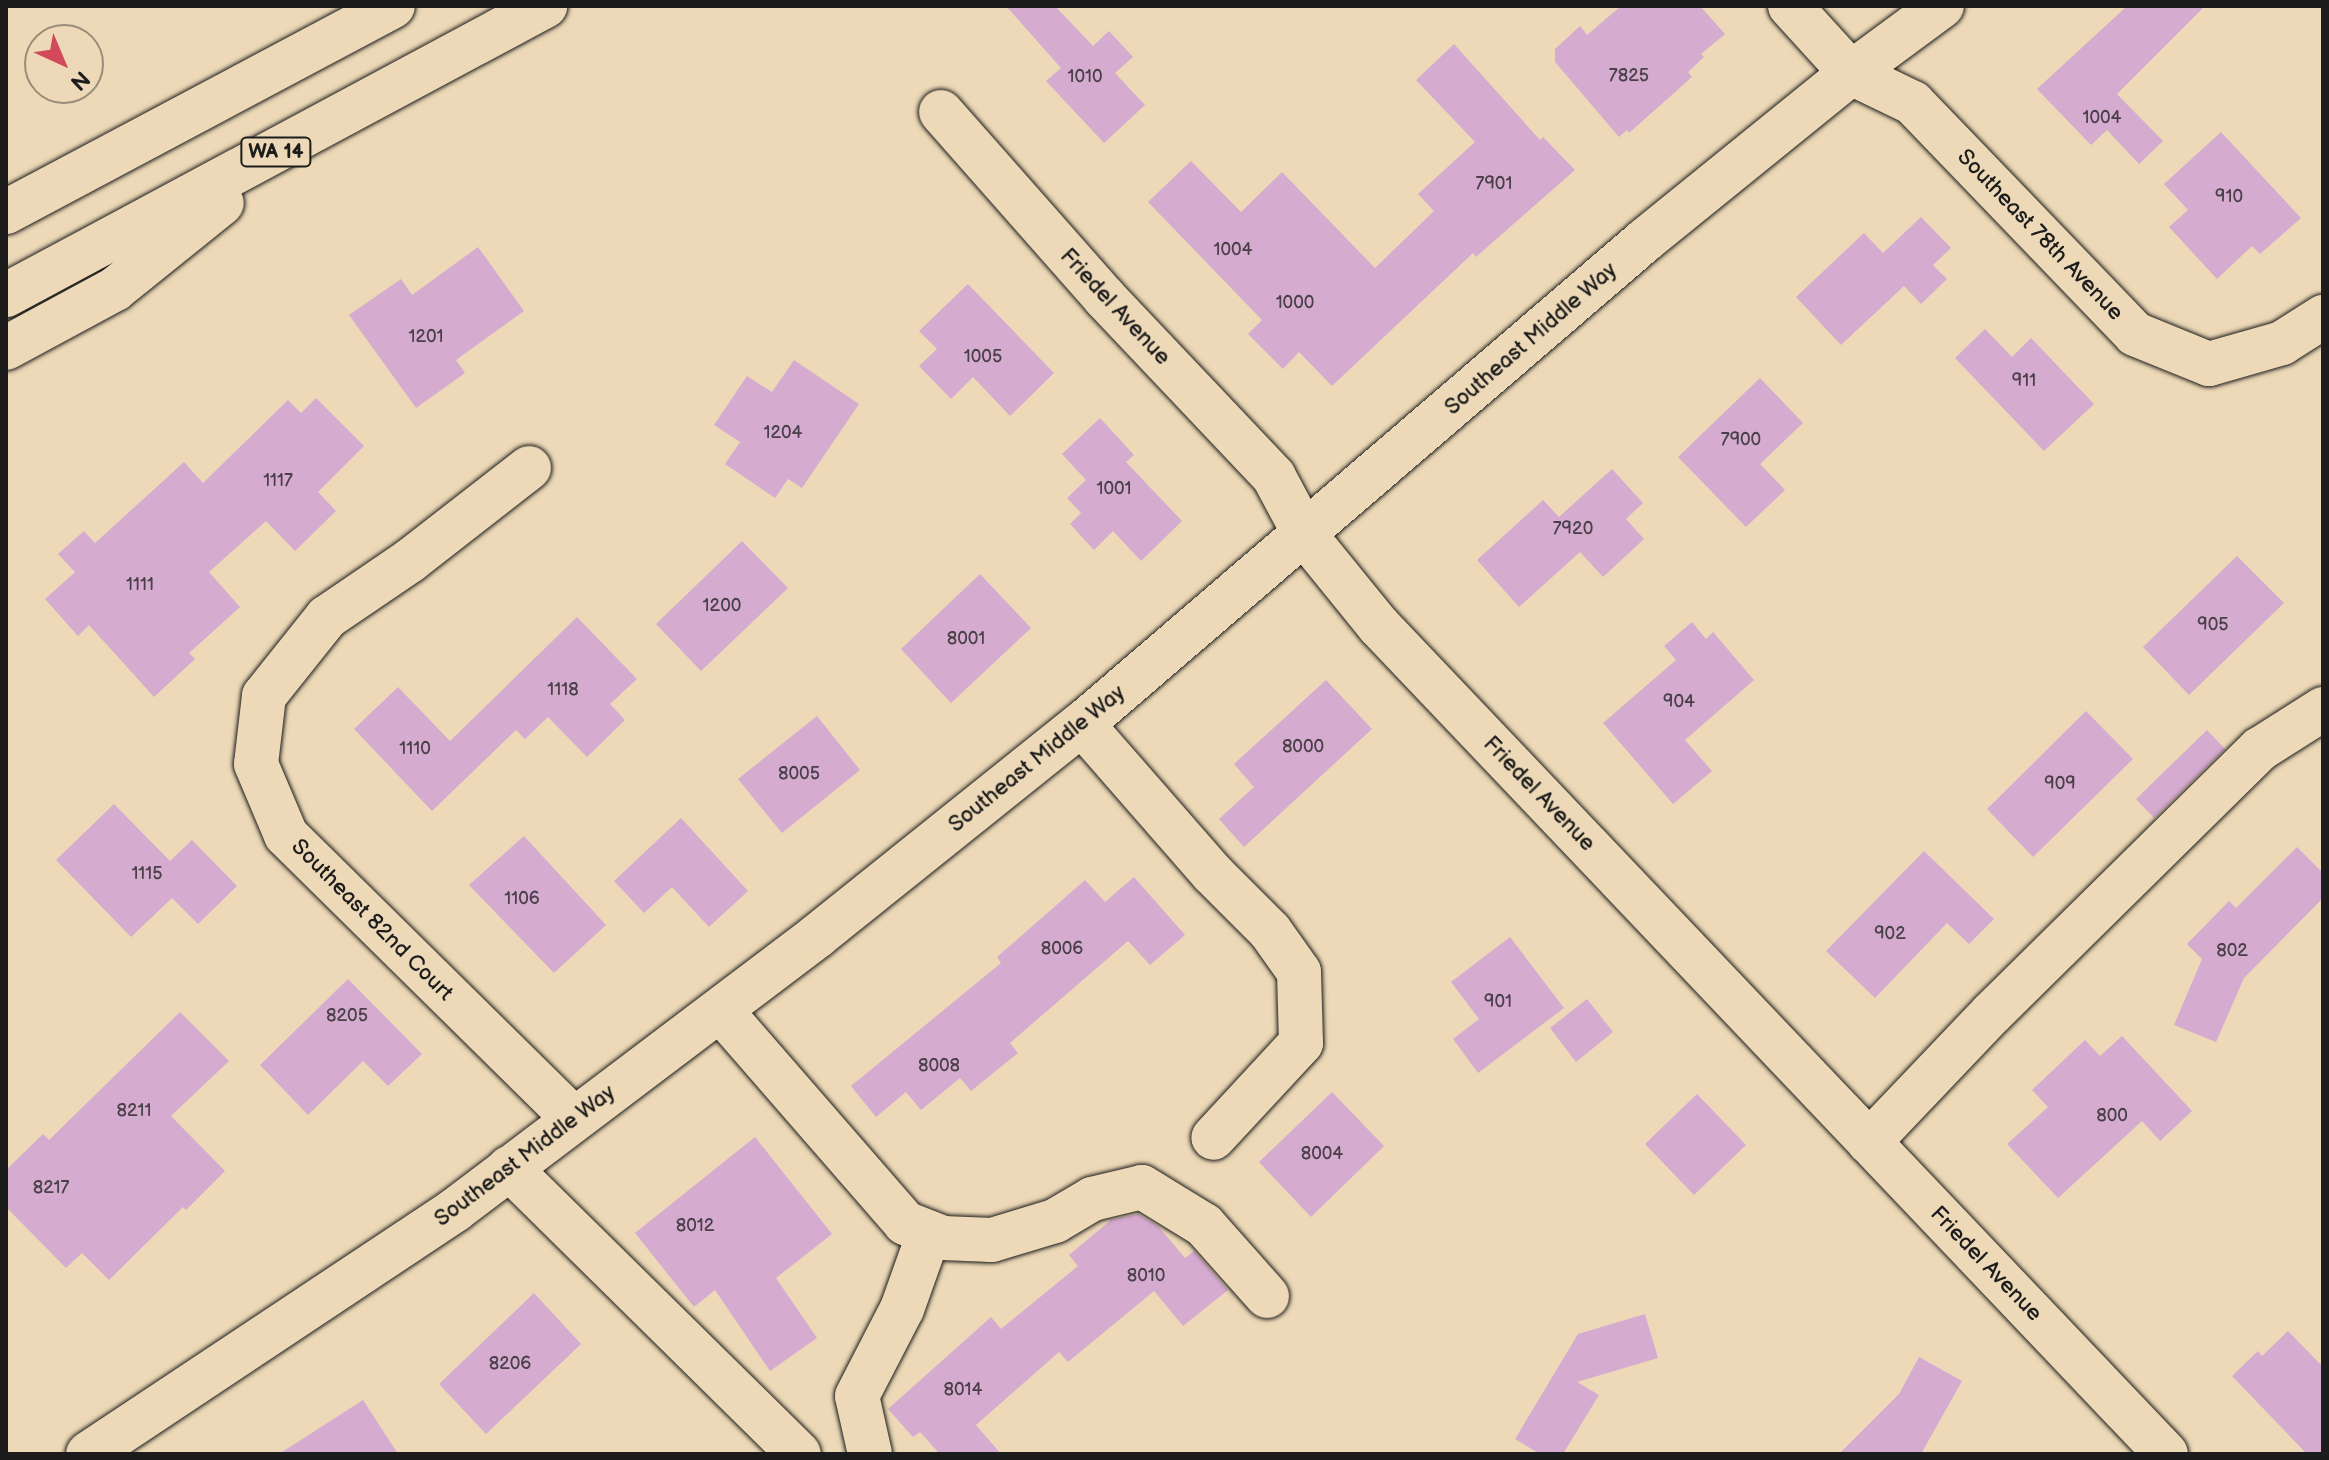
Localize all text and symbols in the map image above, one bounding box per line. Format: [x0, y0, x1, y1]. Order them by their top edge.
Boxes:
north arrow [24, 24, 104, 104]
text: N [64, 65, 95, 96]
house number: 7825 [1609, 65, 1649, 87]
house number: 1010 [1067, 66, 1103, 88]
house number: 1004 [2082, 107, 2122, 129]
road number: WA 14 [240, 136, 312, 168]
street label: Southeast 78th Avenue [1951, 144, 2129, 326]
house number: 7901 [1476, 173, 1512, 195]
house number: 910 [2215, 186, 2243, 208]
house number: 1004 [1213, 239, 1253, 261]
street label: Friedel Avenue [1054, 243, 1176, 371]
street label: Southeast Middle Way [1439, 257, 1623, 421]
house number: 1000 [1276, 292, 1314, 314]
house number: 1201 [408, 326, 444, 348]
house number: 1005 [964, 346, 1002, 368]
house number: 911 [2012, 370, 2036, 392]
house number: 1204 [763, 422, 803, 444]
house number: 7900 [1721, 429, 1761, 451]
house number: 1117 [263, 470, 293, 492]
house number: 1001 [1096, 478, 1132, 500]
house number: 7920 [1553, 518, 1593, 540]
house number: 1111 [126, 574, 154, 596]
house number: 1200 [703, 595, 741, 617]
house number: 905 [2197, 614, 2229, 636]
house number: 8001 [947, 628, 985, 650]
house number: 1118 [547, 679, 579, 701]
street label: Southeast Middle Way [943, 679, 1131, 839]
house number: 904 [1663, 691, 1695, 713]
street label: Friedel Avenue [1478, 731, 1600, 857]
house number: 8000 [1282, 736, 1324, 758]
house number: 1110 [399, 738, 431, 760]
house number: 8005 [778, 763, 820, 785]
house number: 909 [2044, 773, 2076, 795]
street label: Southeast 82nd Court [286, 834, 458, 1006]
house number: 1115 [131, 863, 163, 885]
house number: 1106 [504, 888, 540, 910]
house number: 902 [1874, 923, 1906, 945]
house number: 8006 [1041, 938, 1083, 960]
house number: 802 [2216, 940, 2248, 962]
house number: 901 [1484, 991, 1512, 1013]
house number: 8205 [326, 1005, 368, 1027]
house number: 8008 [918, 1055, 960, 1077]
street label: Southeast Middle Way [429, 1079, 621, 1233]
house number: 8211 [117, 1100, 151, 1122]
house number: 800 [2096, 1105, 2128, 1127]
house number: 8004 [1301, 1143, 1343, 1165]
house number: 8217 [33, 1177, 69, 1199]
street label: Friedel Avenue [1925, 1201, 2047, 1327]
house number: 8012 [676, 1215, 714, 1237]
house number: 8010 [1127, 1265, 1165, 1287]
house number: 8206 [489, 1353, 531, 1375]
house number: 8014 [943, 1379, 983, 1401]

